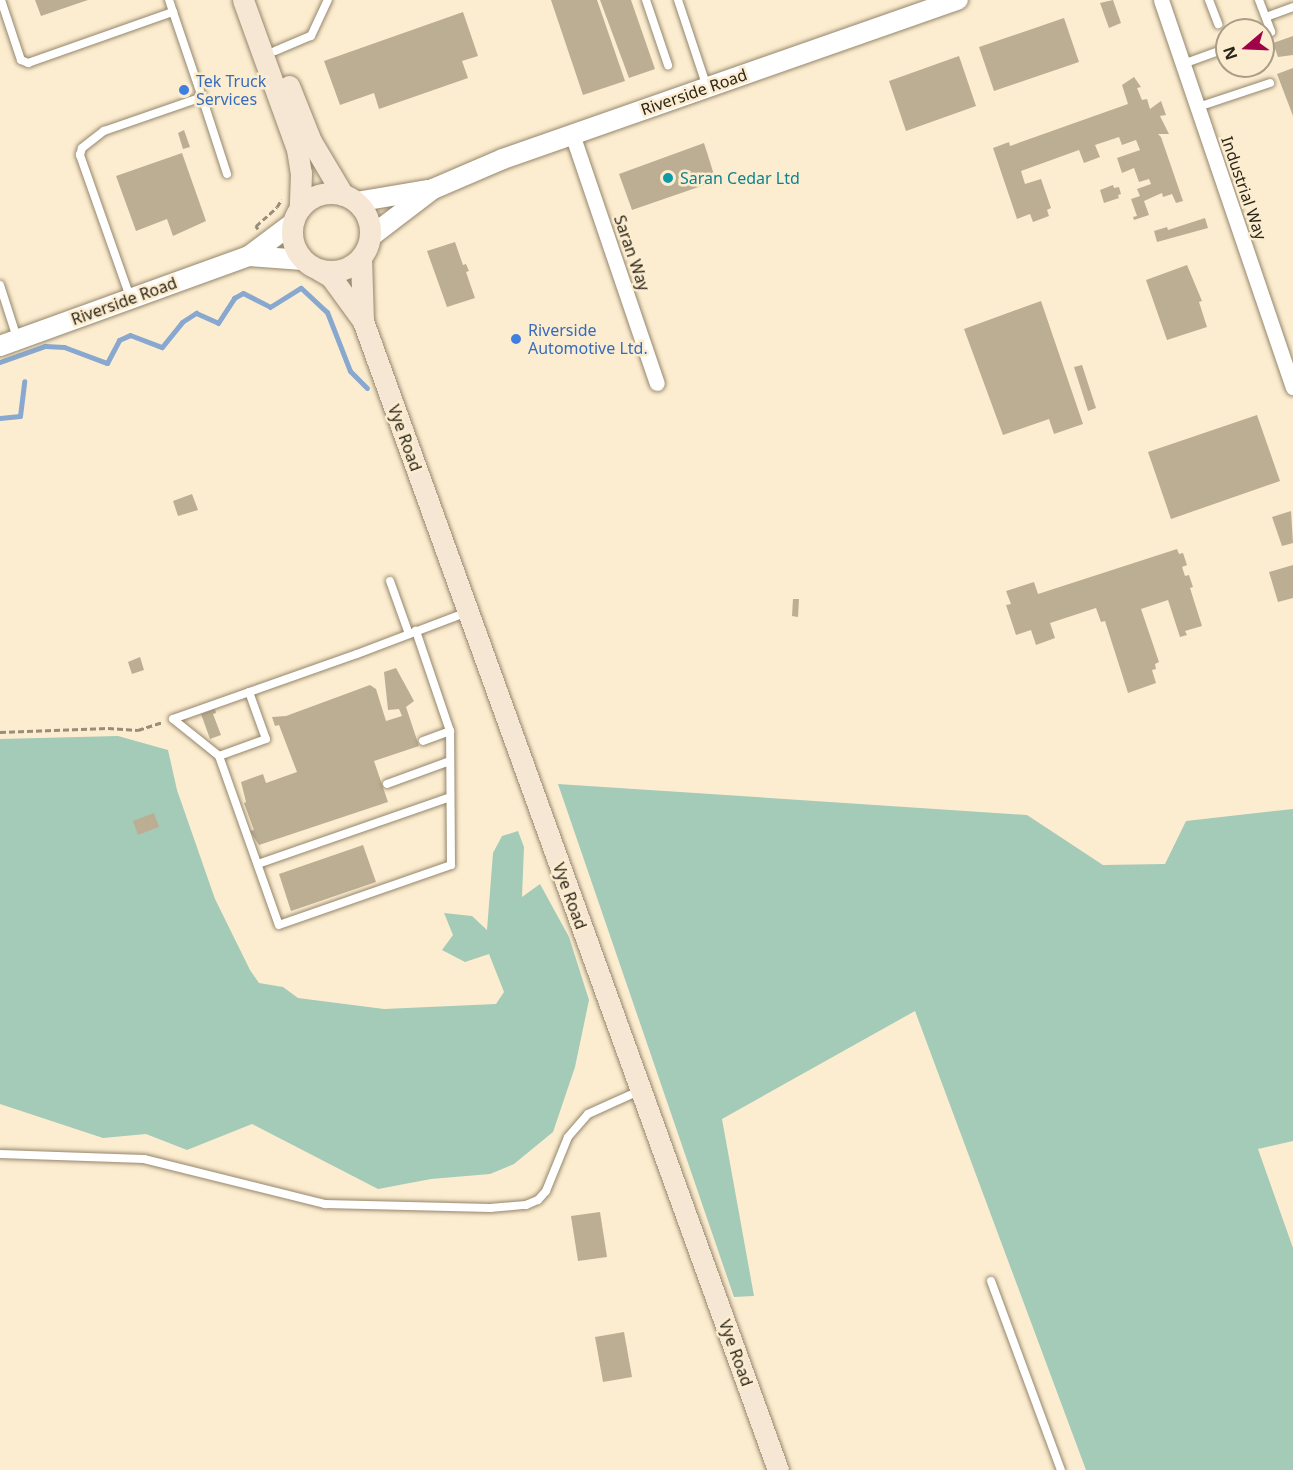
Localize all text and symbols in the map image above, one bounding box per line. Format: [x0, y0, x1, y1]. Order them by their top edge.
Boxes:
north arrow [1215, 18, 1275, 78]
text: N [1217, 43, 1242, 63]
street label: Riverside Road [638, 65, 750, 119]
place label: Tek Truck Services [196, 71, 266, 109]
marker: Tek Truck Services [177, 83, 191, 97]
street label: Industrial Way [1217, 134, 1271, 242]
place label: Saran Cedar Ltd [680, 168, 800, 188]
marker: Saran Cedar Ltd [661, 171, 675, 185]
street label: Saran Way [610, 213, 654, 293]
street label: Riverside Road [69, 273, 179, 329]
place label: Riverside Automotive Ltd. [528, 320, 648, 358]
marker: Riverside Automotive Ltd. [509, 332, 523, 346]
street label: Vye Road [384, 402, 426, 474]
street label: Vye Road [549, 860, 591, 932]
street label: Vye Road [715, 1317, 757, 1389]

